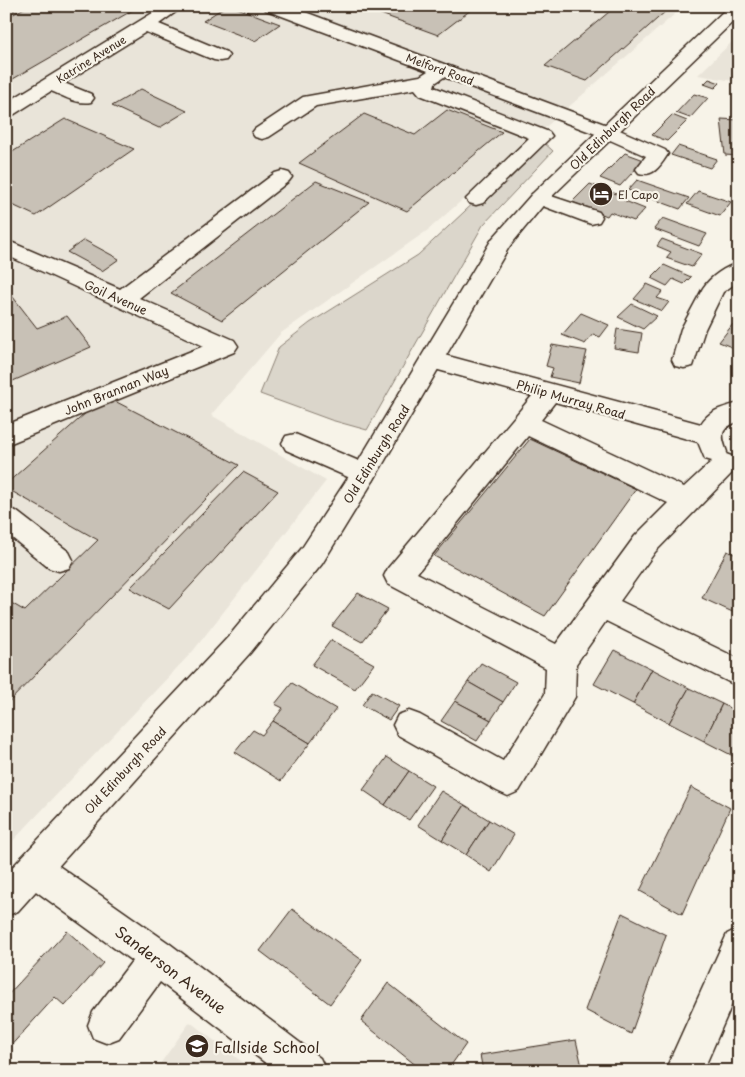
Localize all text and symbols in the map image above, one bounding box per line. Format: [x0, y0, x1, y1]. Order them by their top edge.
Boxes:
street label: Katrine Avenue [53, 31, 129, 87]
street label: Melford Road [404, 49, 476, 89]
street label: Old Edinburgh Road [565, 82, 659, 174]
hotel icon: El Capo [588, 181, 614, 207]
place label: El Capo [618, 186, 658, 203]
street label: Goil Avenue [82, 275, 151, 319]
street label: John Brannan Way [61, 361, 171, 419]
street label: Philip Murray Road [514, 375, 628, 423]
street label: Old Edinburgh Road [338, 401, 414, 507]
street label: Old Edinburgh Road [80, 722, 170, 818]
street label: Sanderson Avenue [111, 920, 231, 1018]
school or university icon: Fallside School [184, 1033, 210, 1059]
place label: Fallside School [214, 1035, 320, 1058]

